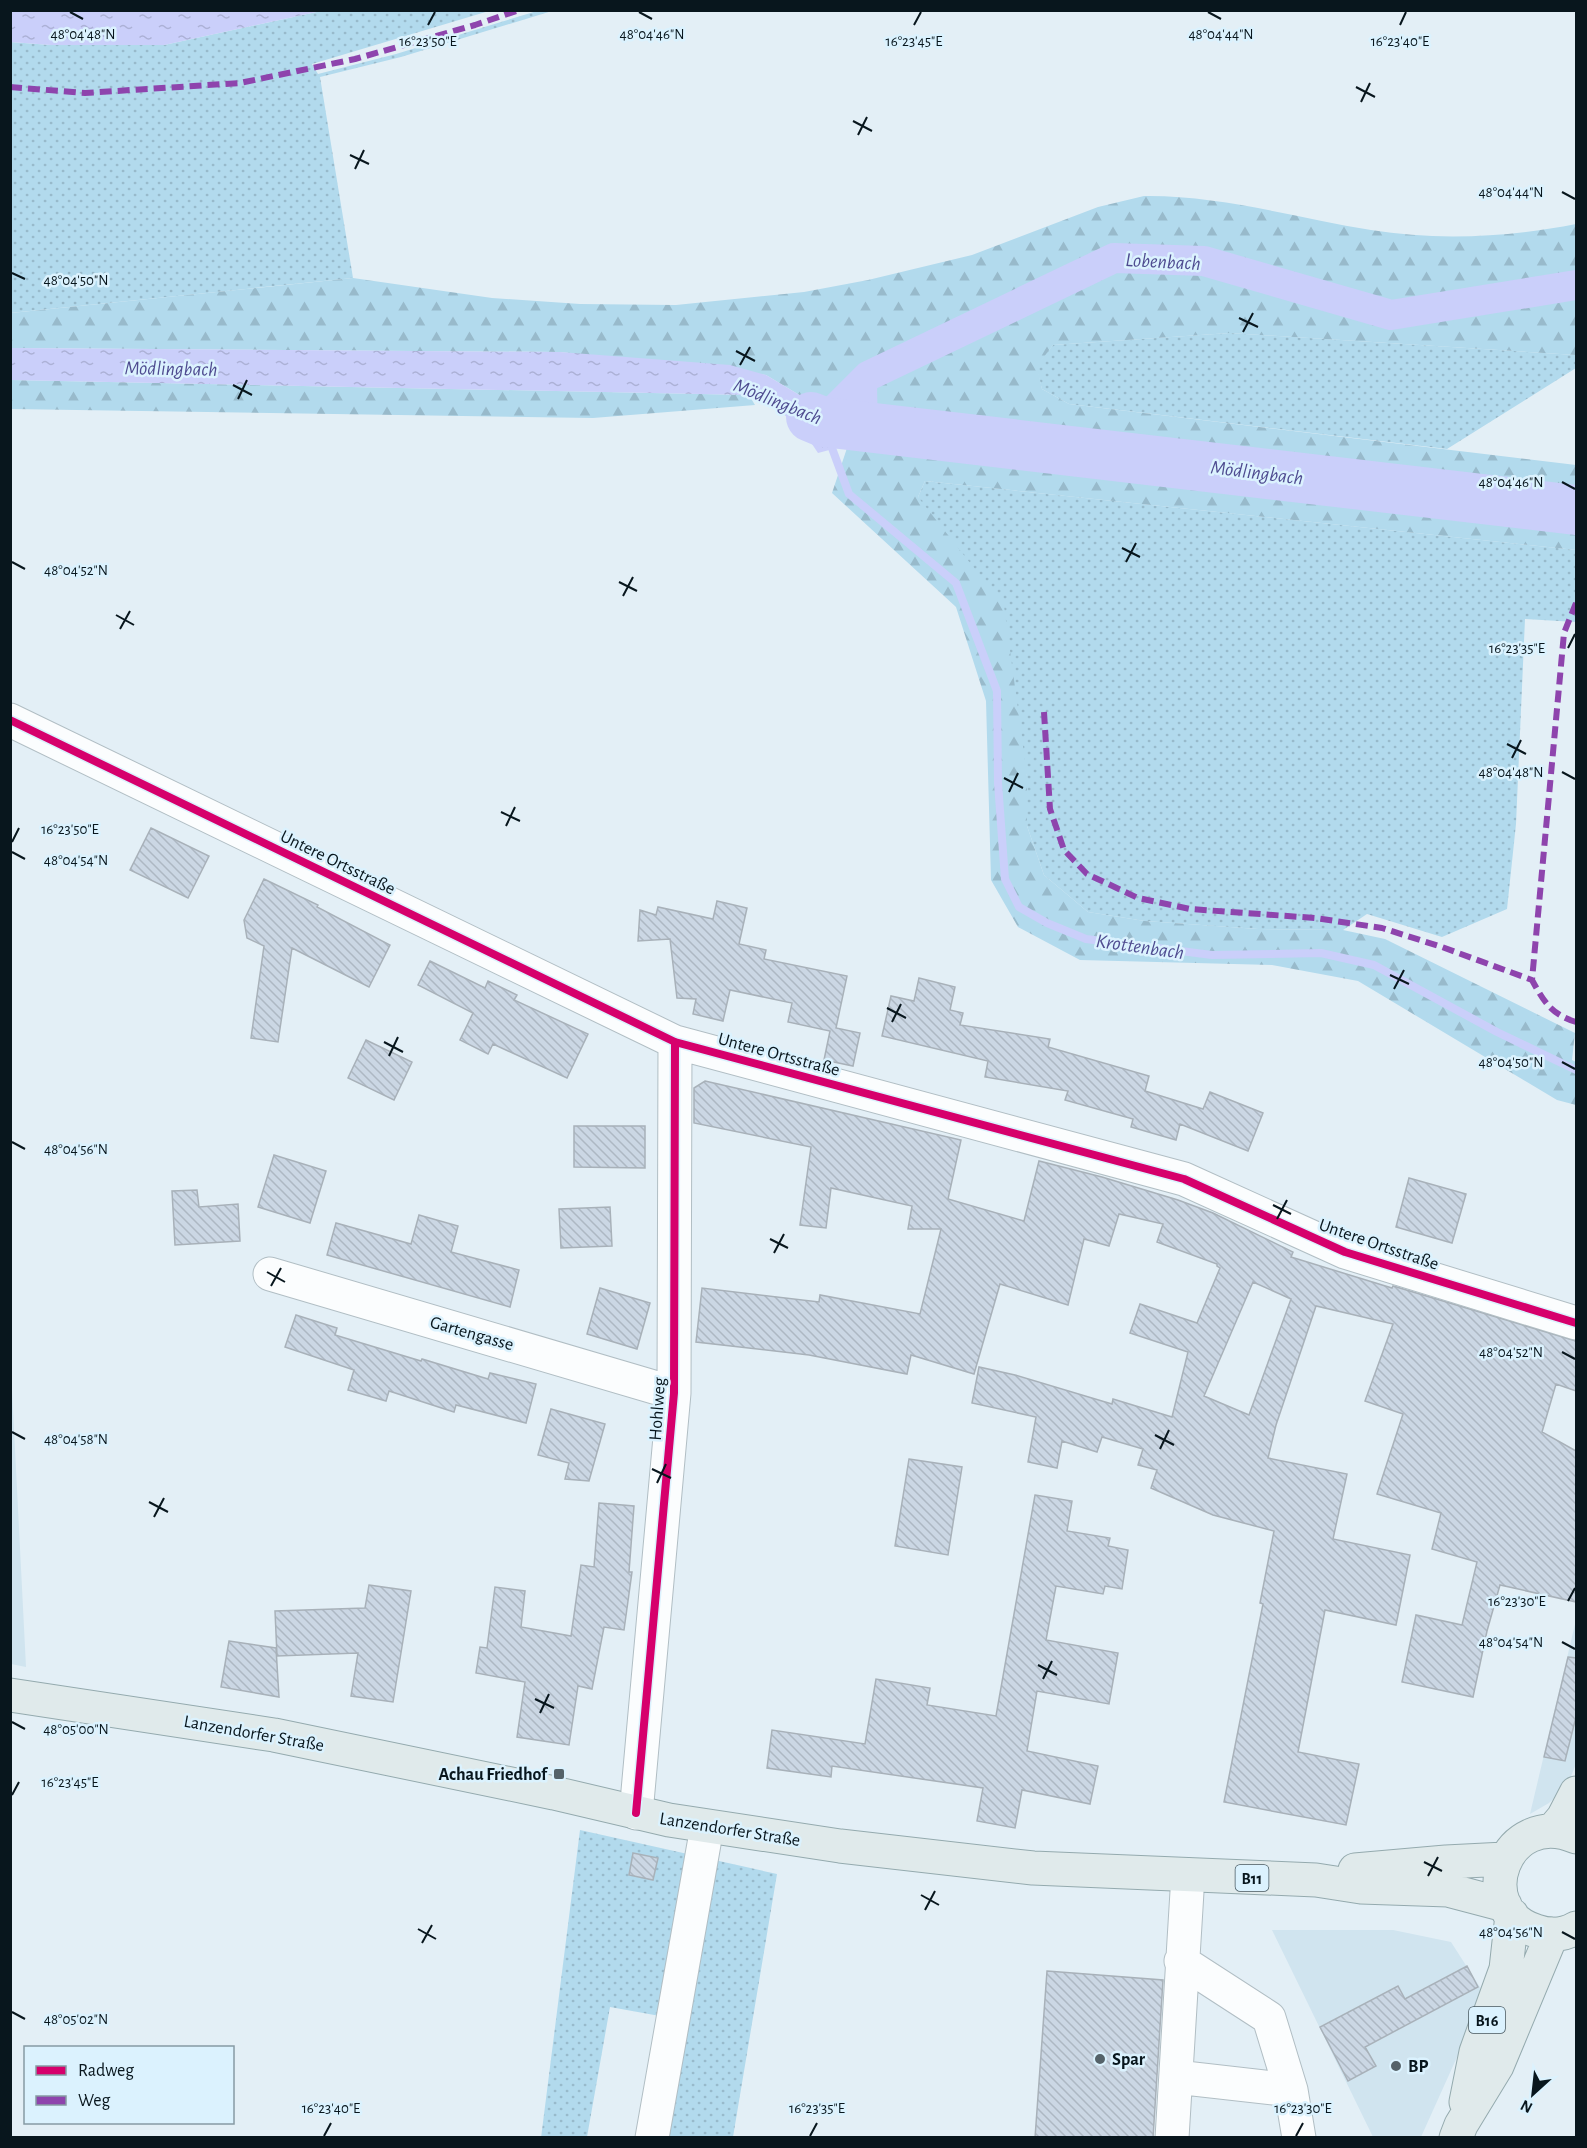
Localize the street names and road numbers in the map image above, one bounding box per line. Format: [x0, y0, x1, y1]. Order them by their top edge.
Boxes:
street label: Untere Ortsstraße [277, 827, 398, 898]
street label: Untere Ortsstraße [716, 1030, 842, 1080]
street label: Untere Ortsstraße [1316, 1216, 1441, 1274]
street label: Gartengasse [428, 1313, 516, 1354]
street label: Hohlweg [647, 1377, 669, 1441]
street label: Lanzendorfer Straße [182, 1713, 325, 1755]
street label: Lanzendorfer Straße [658, 1810, 801, 1850]
road number: B11 [1236, 1865, 1268, 1891]
road number: B16 [1469, 2007, 1505, 2033]

